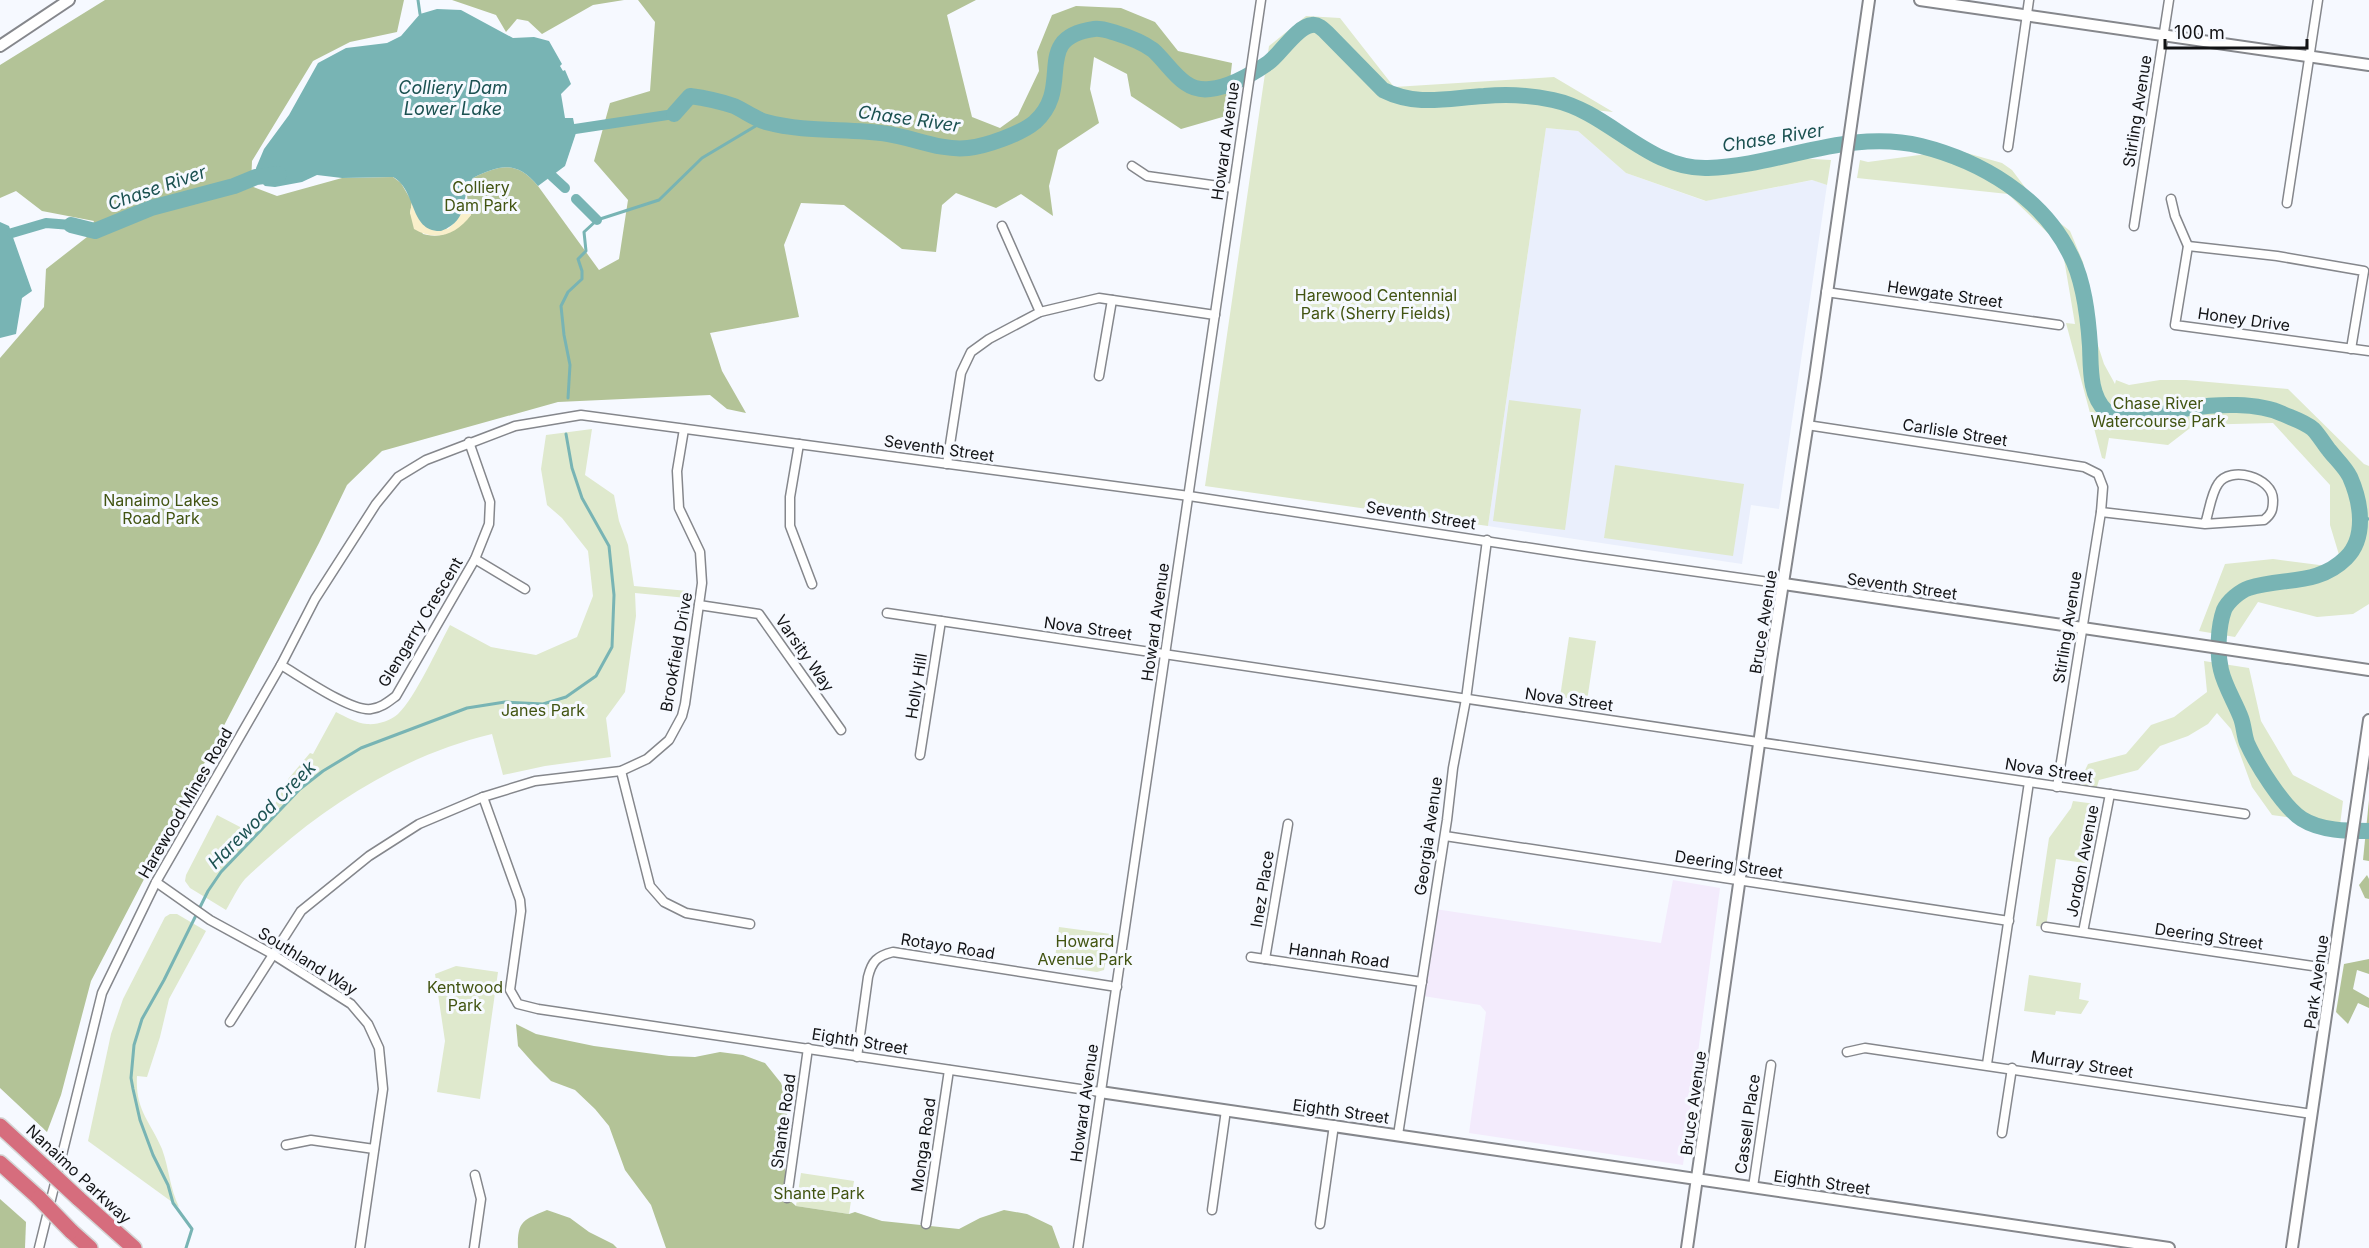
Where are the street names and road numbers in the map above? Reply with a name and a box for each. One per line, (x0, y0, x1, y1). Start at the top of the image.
street label: Stirling Avenue (2118, 53, 2156, 169)
street label: Howard Avenue (1207, 80, 1243, 202)
street label: Hewgate Street (1886, 276, 2004, 312)
street label: Honey Drive (2196, 303, 2292, 335)
street label: Carlisle Street (1901, 414, 2009, 450)
street label: Seventh Street (883, 430, 995, 466)
street label: Seventh Street (1365, 496, 1477, 534)
street label: Glengarry Crescent (373, 553, 467, 691)
street label: Howard Avenue (1137, 561, 1173, 683)
street label: Seventh Street (1846, 568, 1958, 604)
street label: Bruce Avenue (1745, 569, 1781, 675)
street label: Stirling Avenue (2048, 569, 2086, 685)
street label: Brookfield Drive (656, 591, 696, 713)
street label: Varsity Way (771, 611, 839, 695)
street label: Nova Street (1043, 612, 1133, 644)
street label: Holly Hill (901, 652, 931, 720)
street label: Nova Street (1524, 683, 1614, 715)
street label: Harewood Mines Road (134, 724, 236, 882)
street label: Nova Street (2004, 753, 2094, 787)
street label: Georgia Avenue (1410, 775, 1446, 897)
street label: Jordon Avenue (2061, 803, 2103, 919)
street label: Deering Street (1673, 846, 1785, 882)
street label: Inez Place (1246, 849, 1278, 929)
street label: Deering Street (2154, 918, 2264, 954)
street label: Southland Way (255, 922, 361, 1000)
street label: Rotayo Road (899, 929, 997, 963)
street label: Park Avenue (2299, 934, 2333, 1030)
street label: Hannah Road (1287, 938, 1391, 972)
street label: Eighth Street (810, 1024, 910, 1058)
street label: Howard Avenue (1066, 1042, 1102, 1164)
street label: Murray Street (2029, 1046, 2135, 1082)
street label: Bruce Avenue (1676, 1050, 1710, 1156)
street label: Shante Road (766, 1072, 800, 1170)
street label: Cassell Place (1730, 1073, 1764, 1175)
street label: Eighth Street (1292, 1094, 1390, 1128)
street label: Monga Road (906, 1096, 940, 1194)
street label: Nanaimo Parkway (22, 1120, 136, 1228)
street label: Eighth Street (1773, 1165, 1871, 1199)

